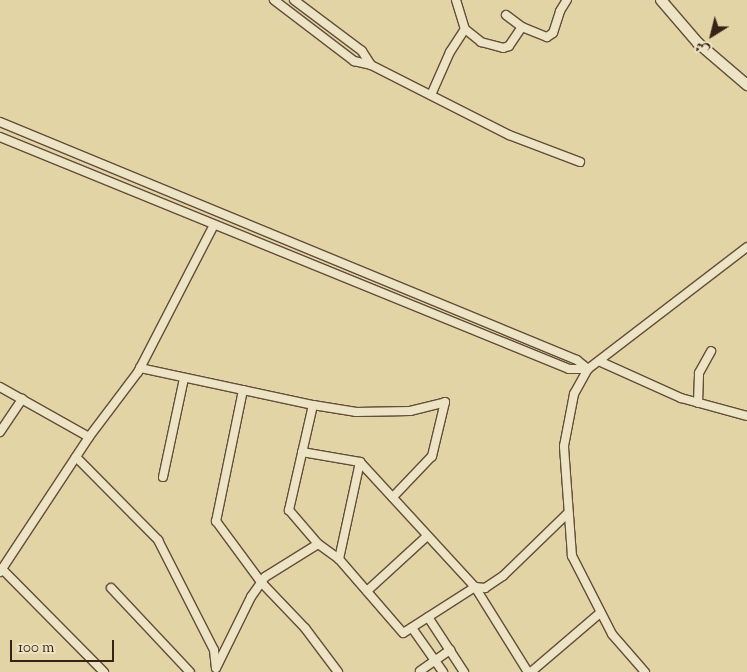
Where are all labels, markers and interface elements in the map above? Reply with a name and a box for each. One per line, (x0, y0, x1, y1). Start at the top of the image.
north arrow (687, 10, 737, 60)
text: ش (692, 35, 715, 59)
scale bar (12, 630, 116, 662)
text: 100 m (18, 638, 54, 659)

